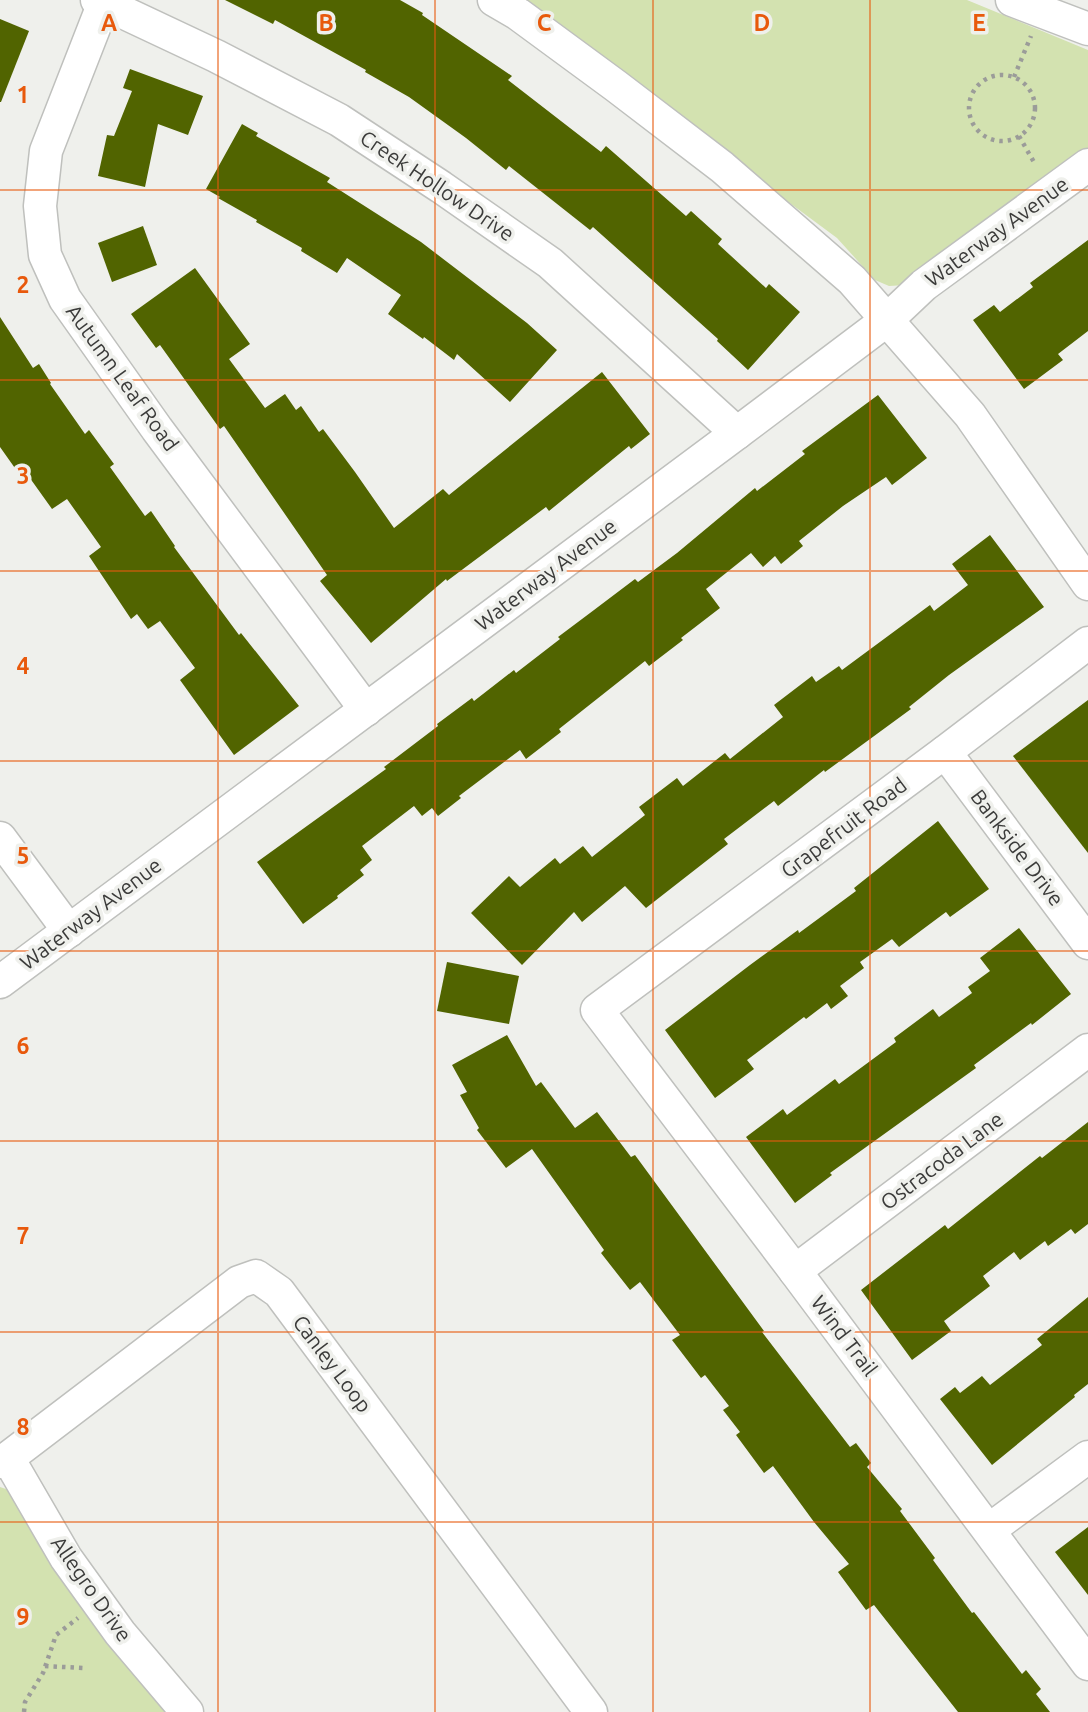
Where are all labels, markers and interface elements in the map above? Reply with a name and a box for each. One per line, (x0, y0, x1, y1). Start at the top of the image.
text: A (101, 10, 117, 35)
text: B (318, 10, 334, 35)
text: C (537, 10, 552, 35)
text: D (754, 10, 770, 35)
text: E (972, 10, 986, 35)
text: 1 (17, 82, 29, 107)
street label: Creek Hollow Drive (356, 125, 519, 246)
street label: Waterway Avenue (920, 171, 1073, 291)
text: 2 (17, 272, 29, 297)
street label: Autumn Leaf Road (62, 300, 184, 455)
text: 3 (17, 463, 29, 488)
street label: Waterway Avenue (470, 513, 621, 635)
text: 4 (17, 653, 30, 678)
street label: Grapefruit Road (776, 772, 911, 882)
street label: Bankside Drive (966, 785, 1069, 910)
text: 5 (17, 843, 29, 868)
street label: Waterway Avenue (15, 852, 166, 974)
text: 6 (17, 1033, 30, 1058)
street label: Ostracoda Lane (875, 1106, 1007, 1214)
text: 7 (17, 1223, 29, 1248)
street label: Wind Trail (807, 1291, 883, 1380)
street label: Canley Loop (289, 1310, 377, 1417)
text: 8 (17, 1414, 29, 1439)
street label: Allegro Drive (47, 1531, 137, 1646)
text: 9 (17, 1604, 29, 1629)

